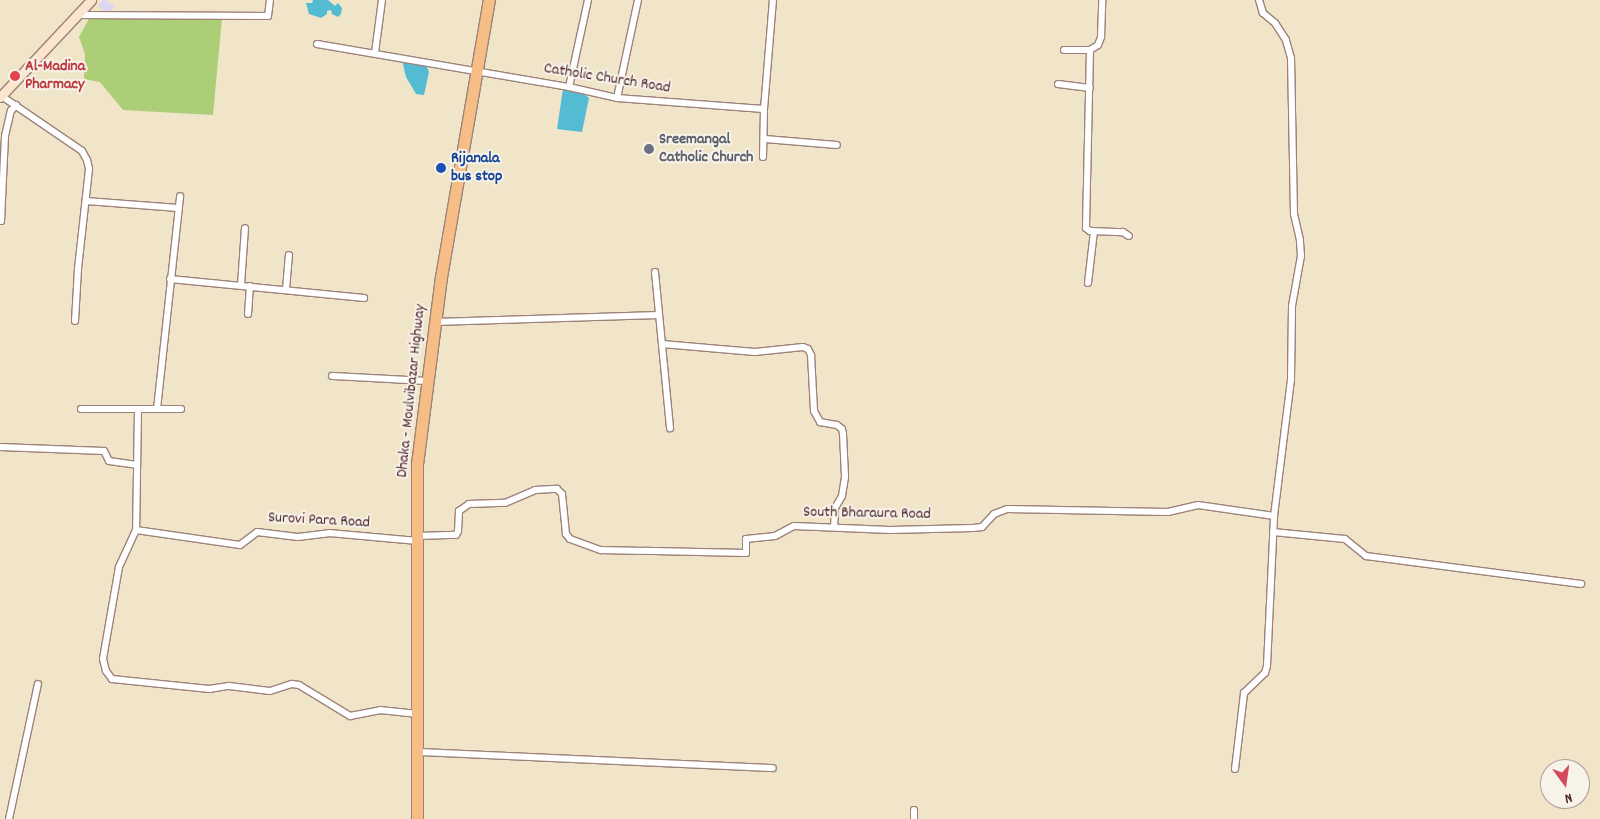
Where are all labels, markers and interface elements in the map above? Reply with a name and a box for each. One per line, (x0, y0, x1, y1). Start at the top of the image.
place label: Al-Madina Pharmacy (25, 57, 85, 95)
street label: Catholic Church Road (542, 60, 672, 98)
marker: Al-Madina Pharmacy (9, 70, 21, 82)
place label: Sreemangal Catholic Church (659, 130, 753, 168)
marker: Sreemangal Catholic Church (643, 143, 655, 155)
place label: Rijanala bus stop (451, 149, 502, 187)
marker: Rijanala bus stop (435, 162, 447, 174)
street label: Dhaka - Moulvibazar Highway (393, 303, 431, 479)
street label: South Bharaura Road (803, 503, 931, 525)
street label: Surovi Para Road (268, 509, 370, 533)
north arrow (1540, 759, 1590, 809)
text: N (1563, 787, 1574, 808)

